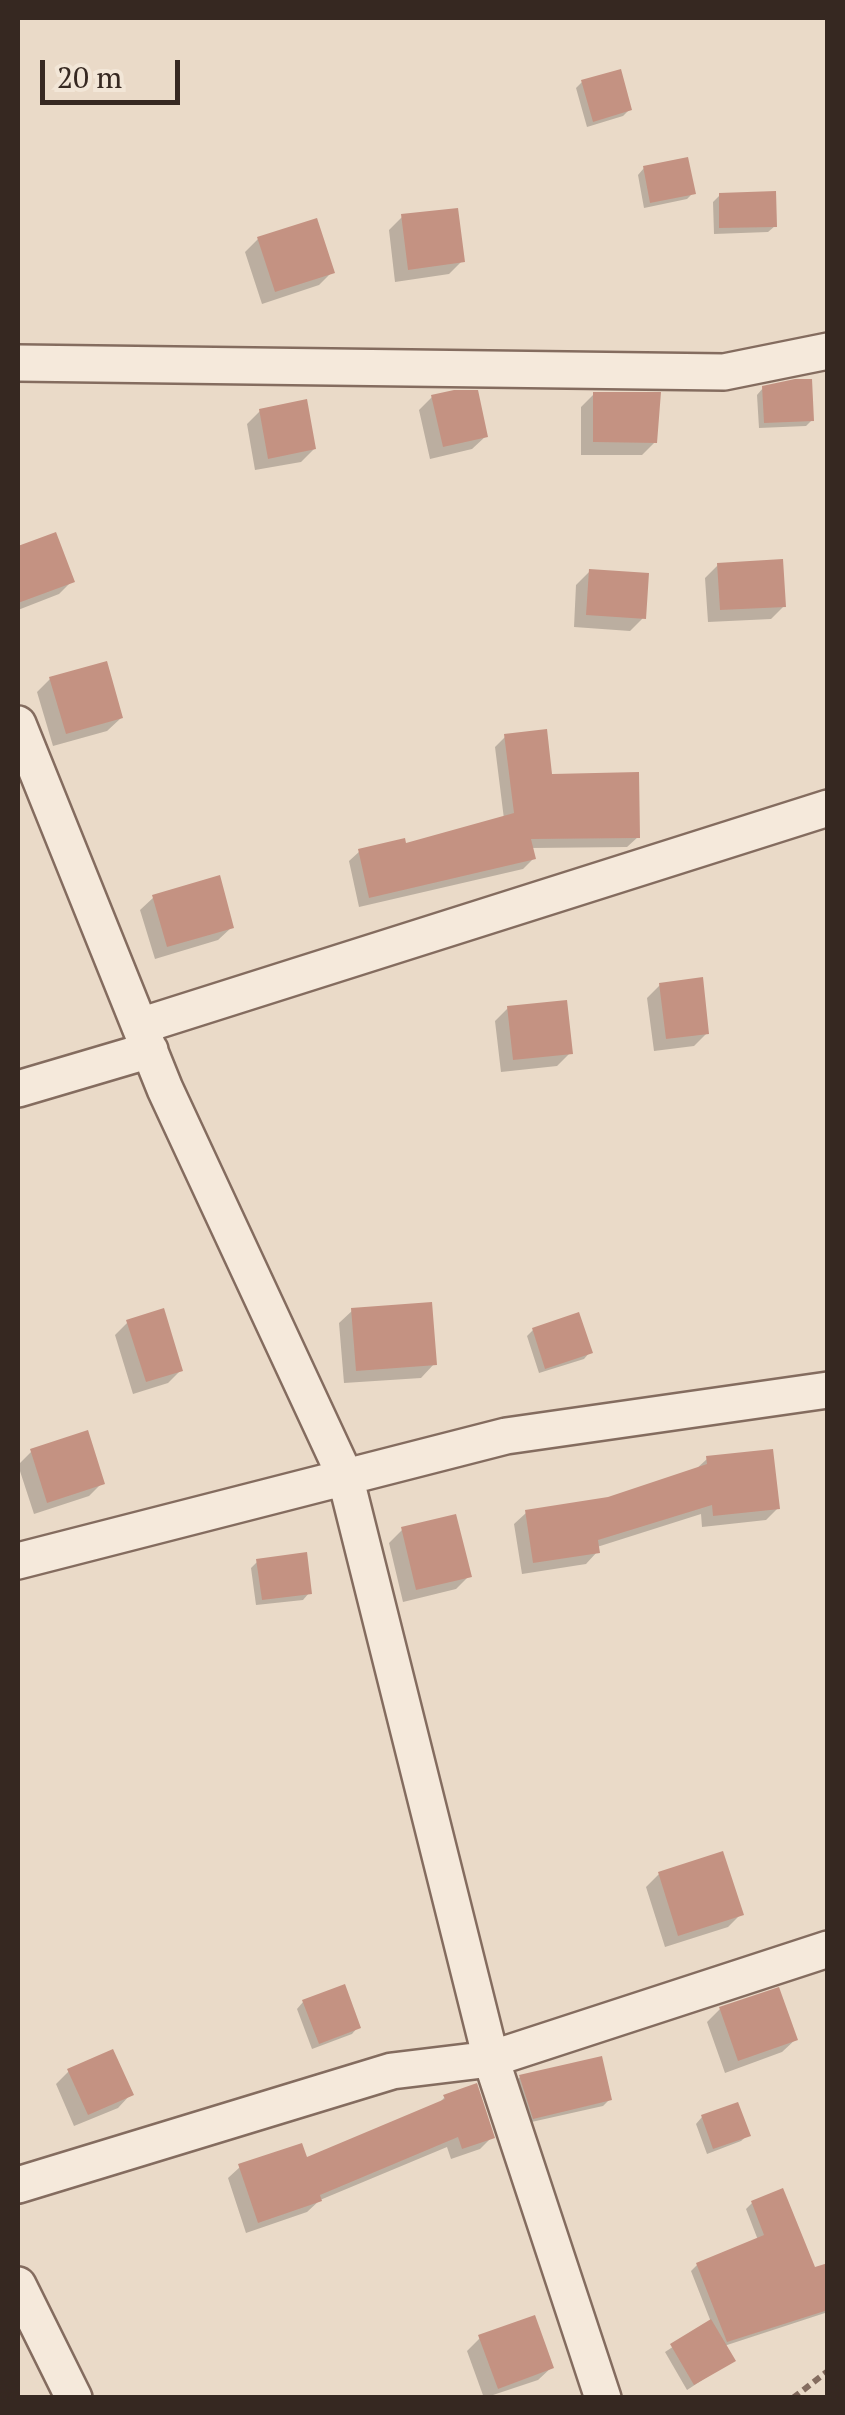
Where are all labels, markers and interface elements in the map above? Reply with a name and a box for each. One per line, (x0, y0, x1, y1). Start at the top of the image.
scale bar (45, 40, 185, 102)
text: 20 m (57, 57, 122, 97)

